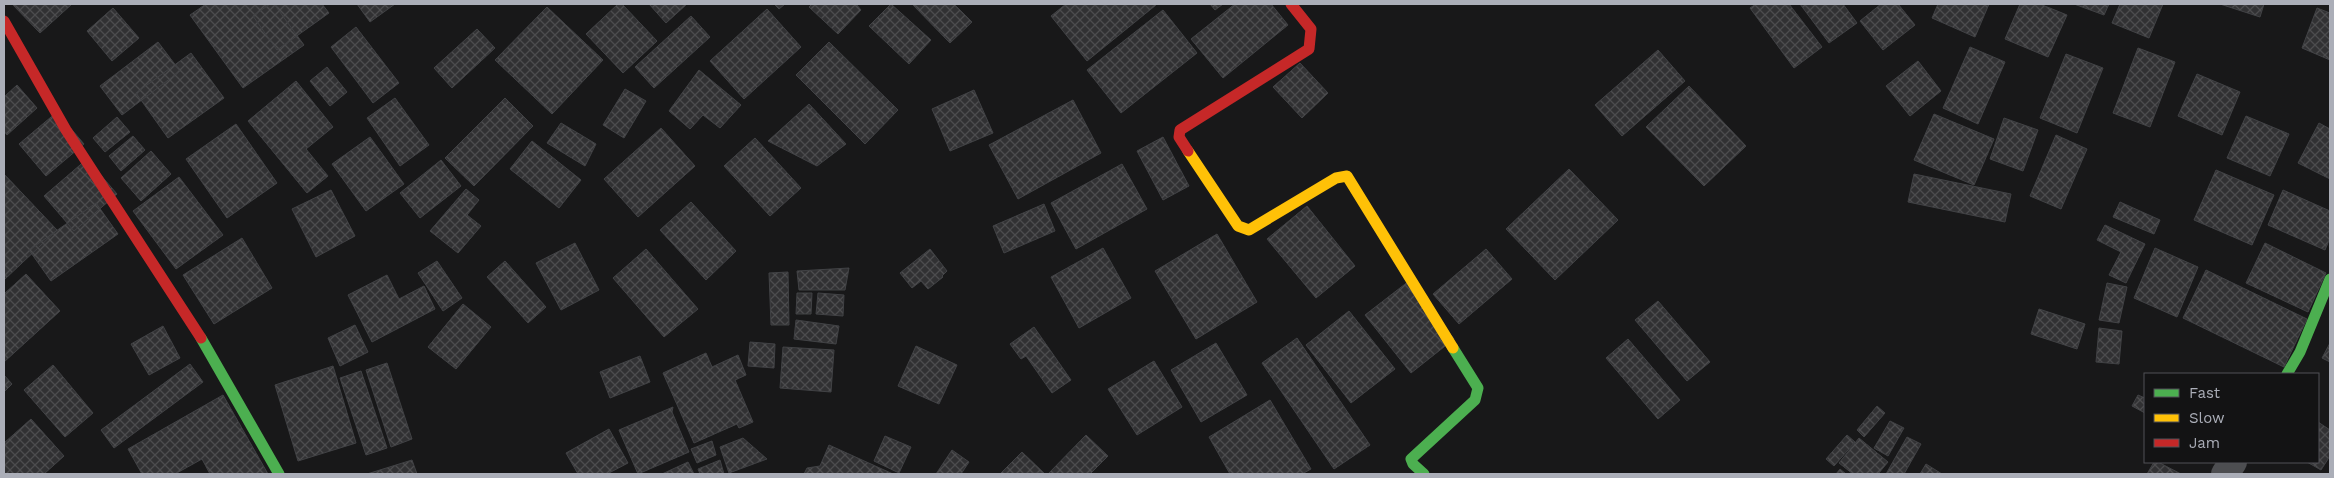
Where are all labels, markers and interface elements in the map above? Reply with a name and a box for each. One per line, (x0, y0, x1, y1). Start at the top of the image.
legend (2144, 373, 2319, 463)
text: Fast (2189, 384, 2221, 402)
text: Slow (2189, 409, 2225, 427)
text: Jam (2189, 434, 2220, 452)

